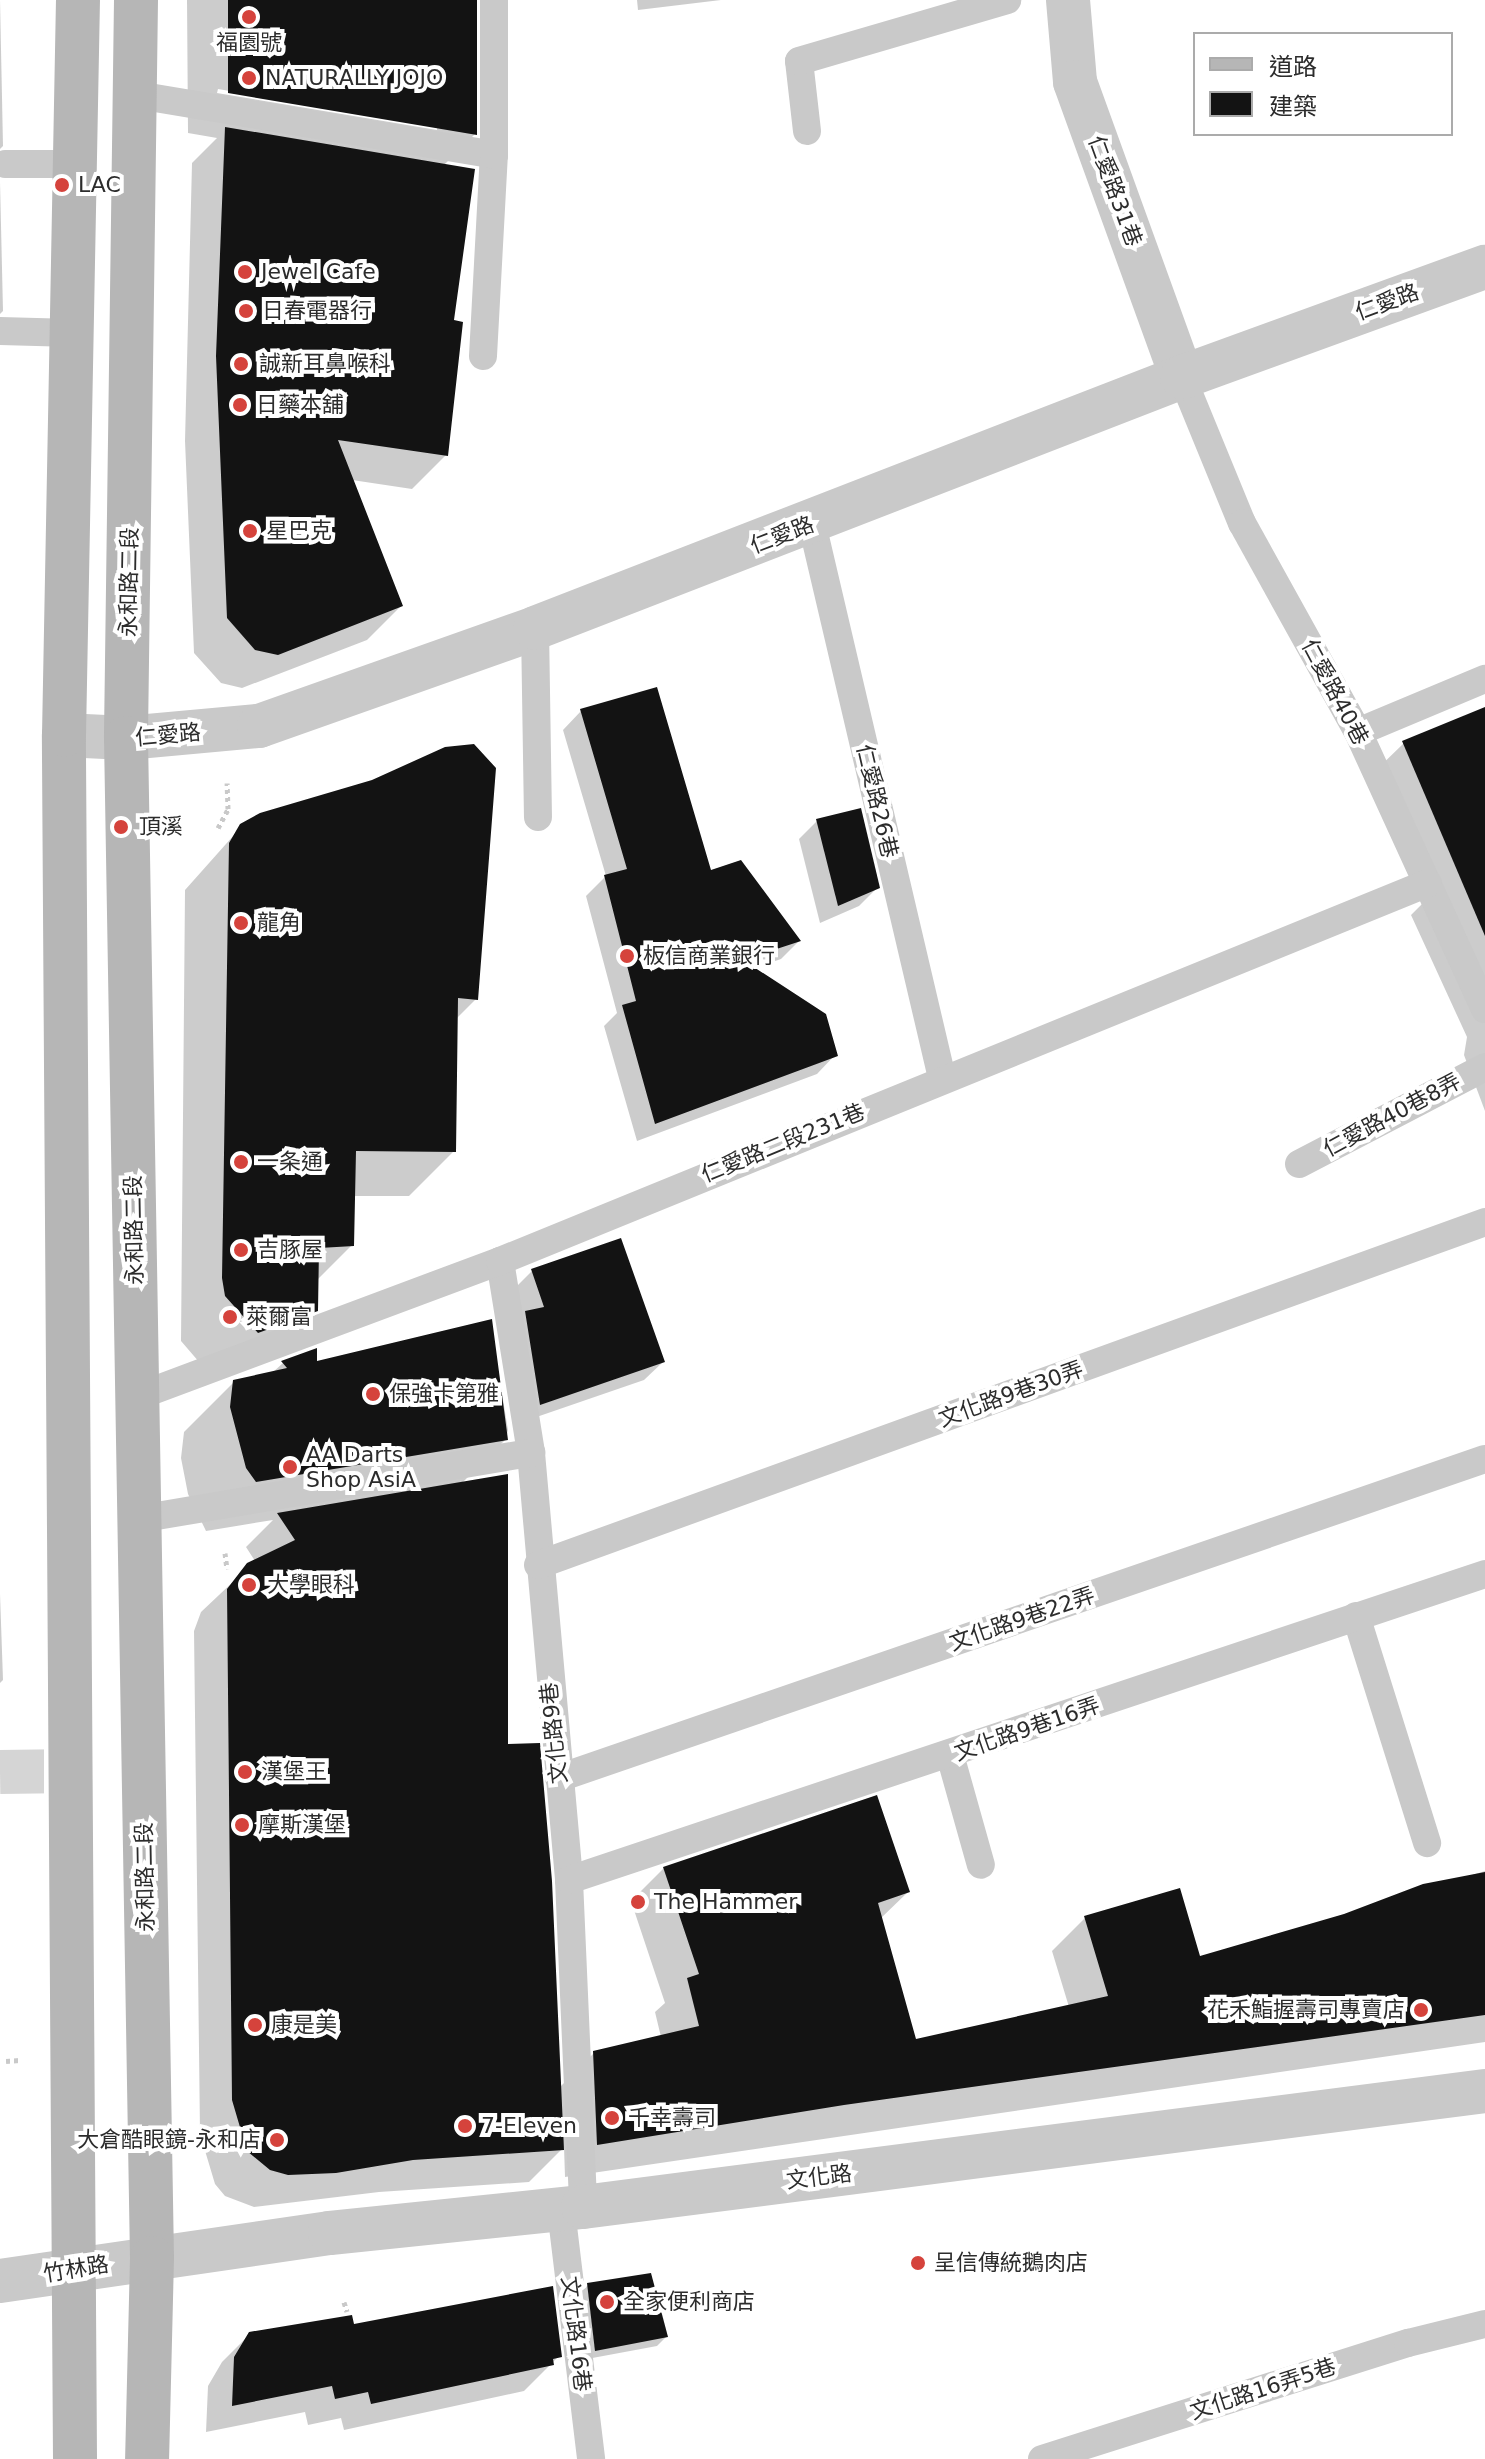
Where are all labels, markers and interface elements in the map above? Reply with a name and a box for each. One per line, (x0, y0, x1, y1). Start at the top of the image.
marker: 福園號 (240, 8, 258, 26)
place label: 福園號 (216, 30, 282, 56)
legend (1193, 32, 1453, 136)
text: 道路 (1269, 53, 1317, 81)
place label: NATURALLY JOJO (265, 65, 443, 91)
marker: NATURALLY JOJO (240, 69, 258, 87)
text: 建築 (1269, 93, 1317, 121)
street label: 仁愛路31巷 (1083, 132, 1147, 250)
place label: LAC (78, 172, 121, 198)
marker: LAC (53, 176, 71, 194)
place label: Jewel Cafe (261, 259, 376, 285)
marker: Jewel Cafe (236, 263, 254, 281)
street label: 仁愛路 (1351, 278, 1423, 326)
place label: 日春電器行 (262, 298, 372, 324)
marker: 日春電器行 (237, 302, 255, 320)
place label: 誠新耳鼻喉科 (259, 351, 391, 377)
marker: 誠新耳鼻喉科 (230, 353, 252, 375)
place label: 日藥本舖 (256, 392, 344, 418)
marker: 日藥本舖 (231, 396, 249, 414)
street label: 仁愛路 (746, 511, 818, 559)
place label: 星巴克 (266, 518, 332, 544)
marker: 星巴克 (241, 522, 259, 540)
street label: 永和路二段 (115, 527, 143, 637)
street label: 仁愛路40巷 (1296, 635, 1374, 749)
street label: 仁愛路 (134, 719, 202, 751)
street label: 仁愛路26巷 (851, 742, 903, 860)
place label: 頂溪 (139, 814, 183, 840)
marker: 頂溪 (110, 816, 132, 838)
place label: 龍角 (257, 910, 301, 936)
marker: 龍角 (232, 914, 250, 932)
place label: 板信商業銀行 (643, 943, 775, 969)
marker: 板信商業銀行 (618, 947, 636, 965)
street label: 仁愛路40巷8弄 (1319, 1068, 1465, 1162)
street label: 仁愛路二段231巷 (697, 1098, 869, 1188)
place label: 一条通 (257, 1149, 323, 1175)
marker: 一条通 (232, 1153, 250, 1171)
street label: 永和路二段 (120, 1175, 148, 1285)
place label: 吉豚屋 (257, 1237, 323, 1263)
marker: 吉豚屋 (232, 1241, 250, 1259)
place label: 萊爾富 (246, 1304, 312, 1330)
marker: 萊爾富 (221, 1308, 239, 1326)
street label: 文化路9巷30弄 (935, 1356, 1087, 1432)
place label: 保強卡第雅 (389, 1381, 499, 1407)
marker: 保強卡第雅 (364, 1385, 382, 1403)
place label: AA Darts Shop AsiA (306, 1441, 416, 1492)
marker: AA Darts Shop AsiA (281, 1458, 299, 1476)
place label: 大學眼科 (267, 1572, 355, 1598)
marker: 大學眼科 (238, 1574, 260, 1596)
street label: 文化路9巷22弄 (946, 1582, 1098, 1656)
street label: 文化路9巷 (536, 1681, 572, 1785)
street label: 文化路9巷16弄 (951, 1692, 1103, 1766)
place label: 漢堡王 (261, 1759, 327, 1785)
marker: 漢堡王 (236, 1763, 254, 1781)
place label: 摩斯漢堡 (258, 1812, 346, 1838)
marker: 摩斯漢堡 (233, 1816, 251, 1834)
street label: 永和路二段 (131, 1822, 159, 1932)
place label: The Hammer (654, 1889, 797, 1915)
marker: The Hammer (629, 1893, 647, 1911)
place label: 花禾鮨握壽司專賣店 (1207, 1997, 1405, 2023)
marker: 花禾鮨握壽司專賣店 (1412, 2001, 1430, 2019)
place label: 康是美 (271, 2012, 337, 2038)
marker: 康是美 (246, 2016, 264, 2034)
place label: 千幸壽司 (628, 2105, 716, 2131)
marker: 千幸壽司 (603, 2109, 621, 2127)
place label: 7-Eleven (481, 2113, 577, 2139)
marker: 7-Eleven (456, 2117, 474, 2135)
place label: 大倉酷眼鏡-永和店 (77, 2127, 261, 2153)
marker: 大倉酷眼鏡-永和店 (268, 2131, 286, 2149)
street label: 文化路 (785, 2160, 853, 2194)
place label: 呈信傳統鵝肉店 (934, 2250, 1088, 2276)
street label: 竹林路 (41, 2251, 111, 2287)
marker: 呈信傳統鵝肉店 (909, 2254, 927, 2272)
street label: 文化路16巷 (556, 2275, 596, 2393)
place label: 全家便利商店 (623, 2289, 755, 2315)
marker: 全家便利商店 (598, 2293, 616, 2311)
street label: 文化路16弄5巷 (1187, 2353, 1339, 2425)

